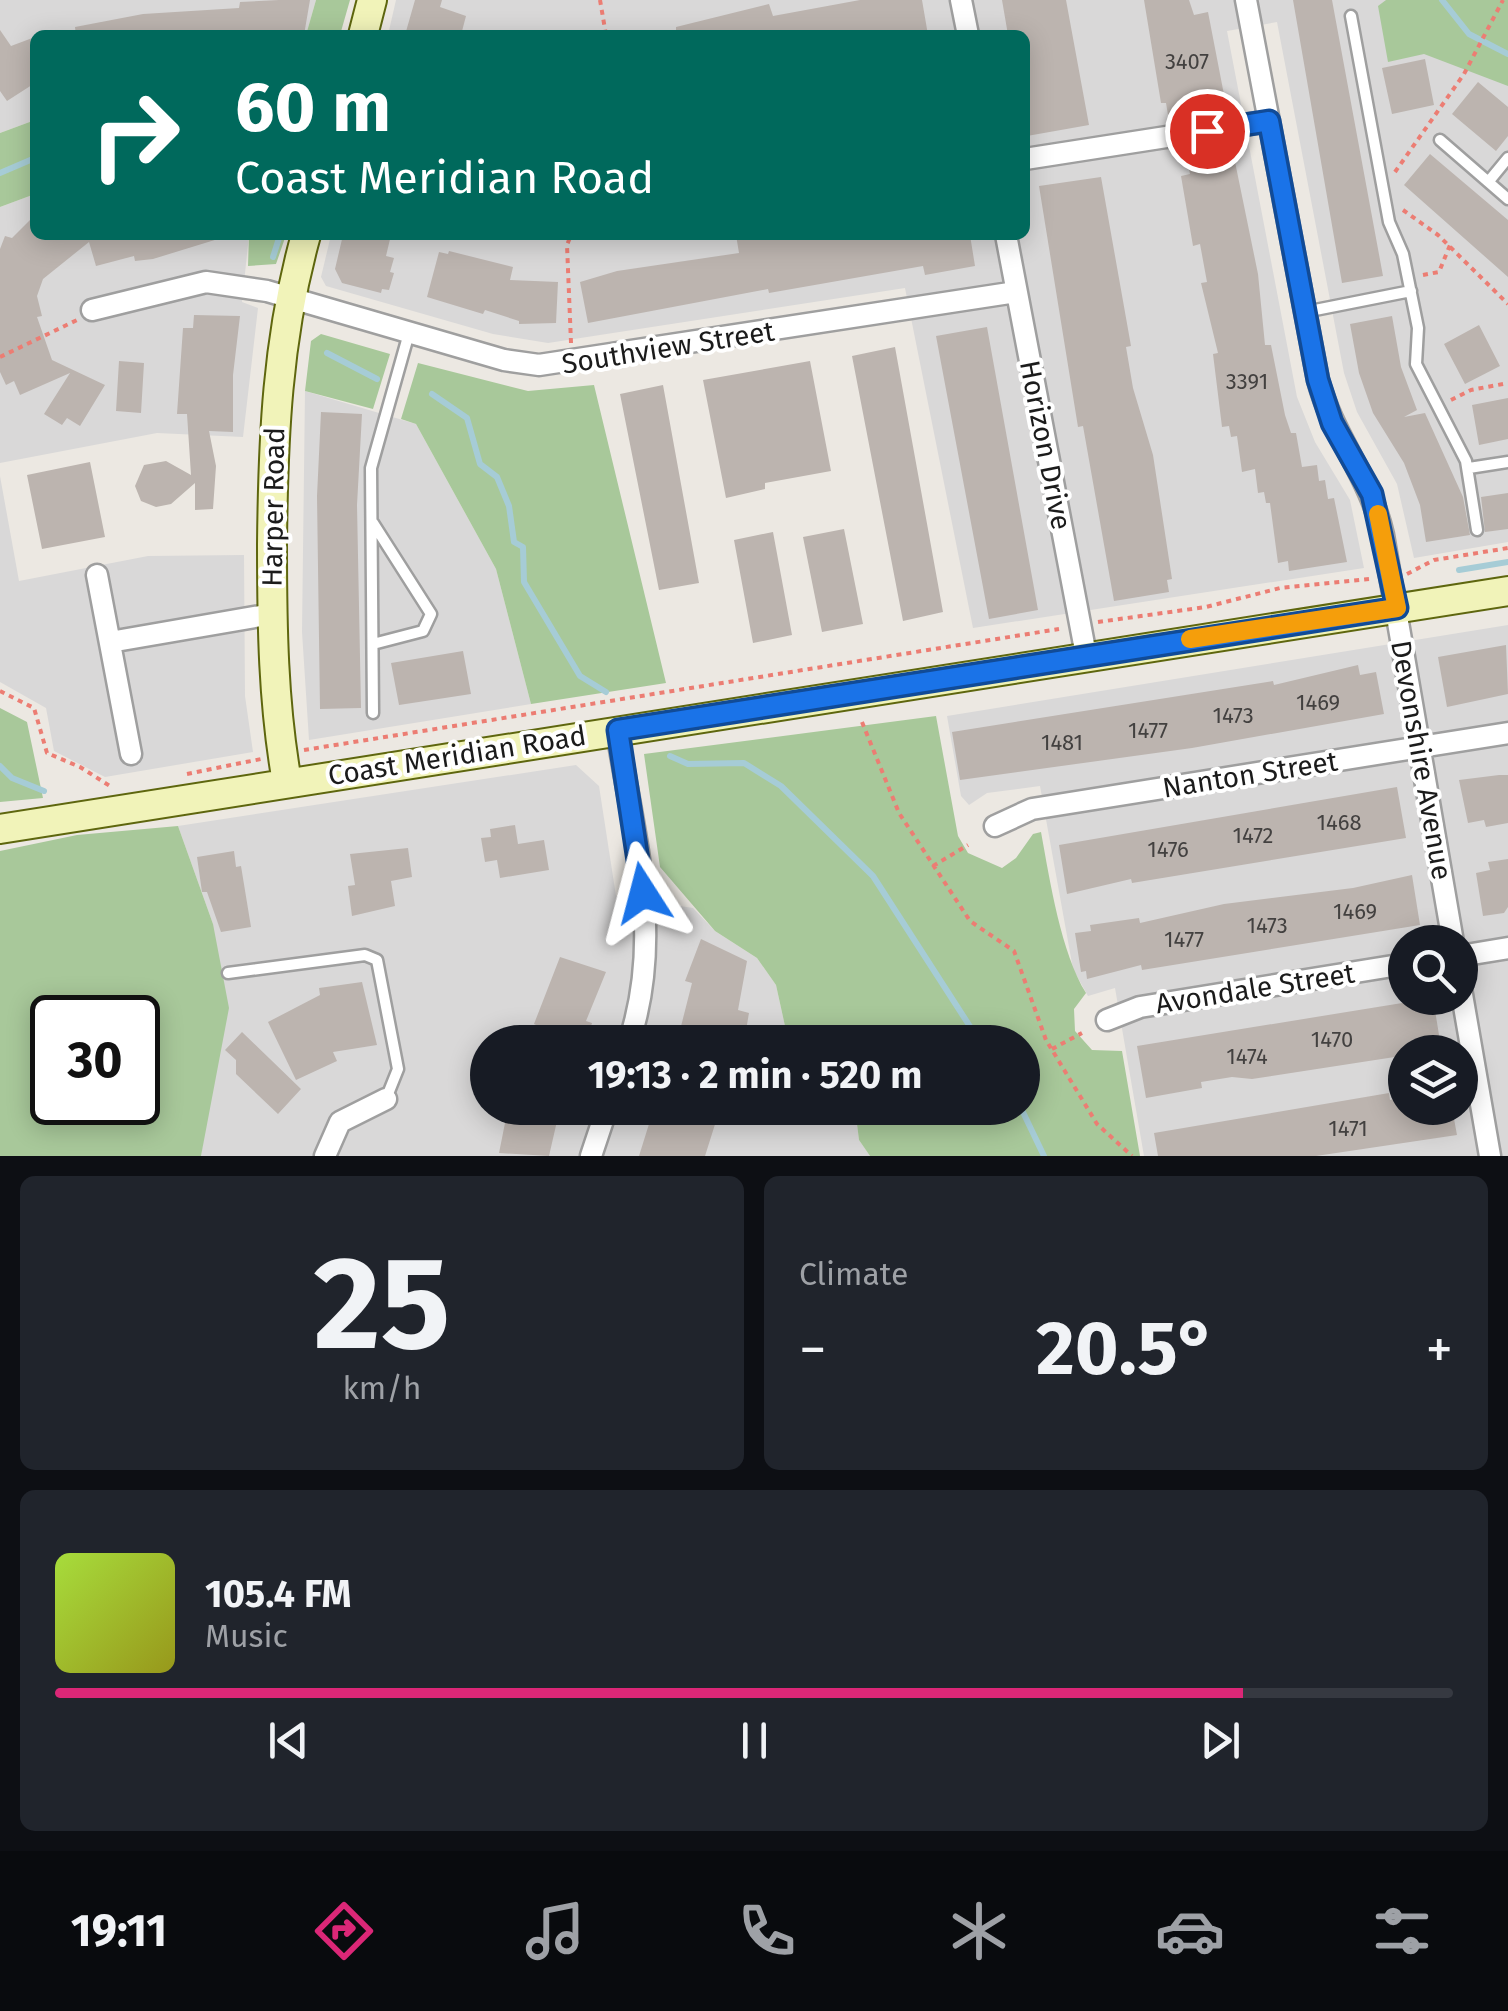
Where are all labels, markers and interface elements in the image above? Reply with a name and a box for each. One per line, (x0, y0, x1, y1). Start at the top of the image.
house number: 3407 (1165, 48, 1209, 75)
text: 60 m (235, 66, 391, 150)
icon: right (70, 70, 200, 200)
pin (1165, 89, 1250, 174)
icon: arrive (1180, 104, 1235, 159)
text: Coast Meridian Road (235, 151, 654, 205)
street label: Southview Street (560, 314, 778, 381)
street label: Horizon Drive (1013, 358, 1078, 533)
house number: 3391 (1226, 368, 1268, 395)
street label: Harper Road (256, 427, 291, 587)
street label: Devonshire Avenue (1384, 638, 1459, 882)
house number: 1469 (1296, 689, 1340, 716)
house number: 1473 (1212, 702, 1254, 729)
house number: 1477 (1128, 717, 1168, 744)
street label: Coast Meridian Road (326, 719, 588, 792)
house number: 1481 (1041, 729, 1083, 756)
street label: Nanton Street (1160, 744, 1341, 805)
house number: 1468 (1316, 809, 1362, 836)
house number: 1472 (1232, 822, 1274, 849)
house number: 1476 (1147, 836, 1189, 863)
position arrow (591, 841, 695, 945)
house number: 1469 (1333, 898, 1377, 925)
house number: 1473 (1246, 912, 1288, 939)
map controls (1388, 925, 1478, 1125)
button: search (1388, 925, 1478, 1015)
house number: 1477 (1164, 926, 1204, 953)
street label: Avondale Street (1153, 956, 1358, 1021)
speed limit sign: 30 (30, 995, 160, 1125)
house number: 1470 (1311, 1026, 1353, 1053)
button: layers (1388, 1035, 1478, 1125)
house number: 1474 (1226, 1043, 1268, 1070)
text: 19:13 · 2 min · 520 m (588, 1052, 922, 1098)
house number: 1471 (1328, 1115, 1368, 1142)
text: 25 (314, 1226, 450, 1382)
text: Climate (799, 1255, 908, 1293)
text: 20.5° (1036, 1304, 1216, 1394)
text: − (799, 1317, 827, 1383)
text: + (1426, 1317, 1453, 1383)
text: km/h (342, 1369, 422, 1407)
text: 105.4 FM (205, 1571, 351, 1617)
text: Music (205, 1617, 288, 1655)
icon: previous (261, 1713, 316, 1768)
icon: pause (727, 1713, 782, 1768)
icon: next (1193, 1713, 1248, 1768)
icon: directions (309, 1896, 379, 1966)
icon: music (520, 1896, 590, 1966)
icon: phone (732, 1896, 802, 1966)
icon: climate (944, 1896, 1014, 1966)
icon: car (1155, 1896, 1225, 1966)
icon: filters (1367, 1896, 1437, 1966)
text: 19:11 (71, 1904, 167, 1958)

